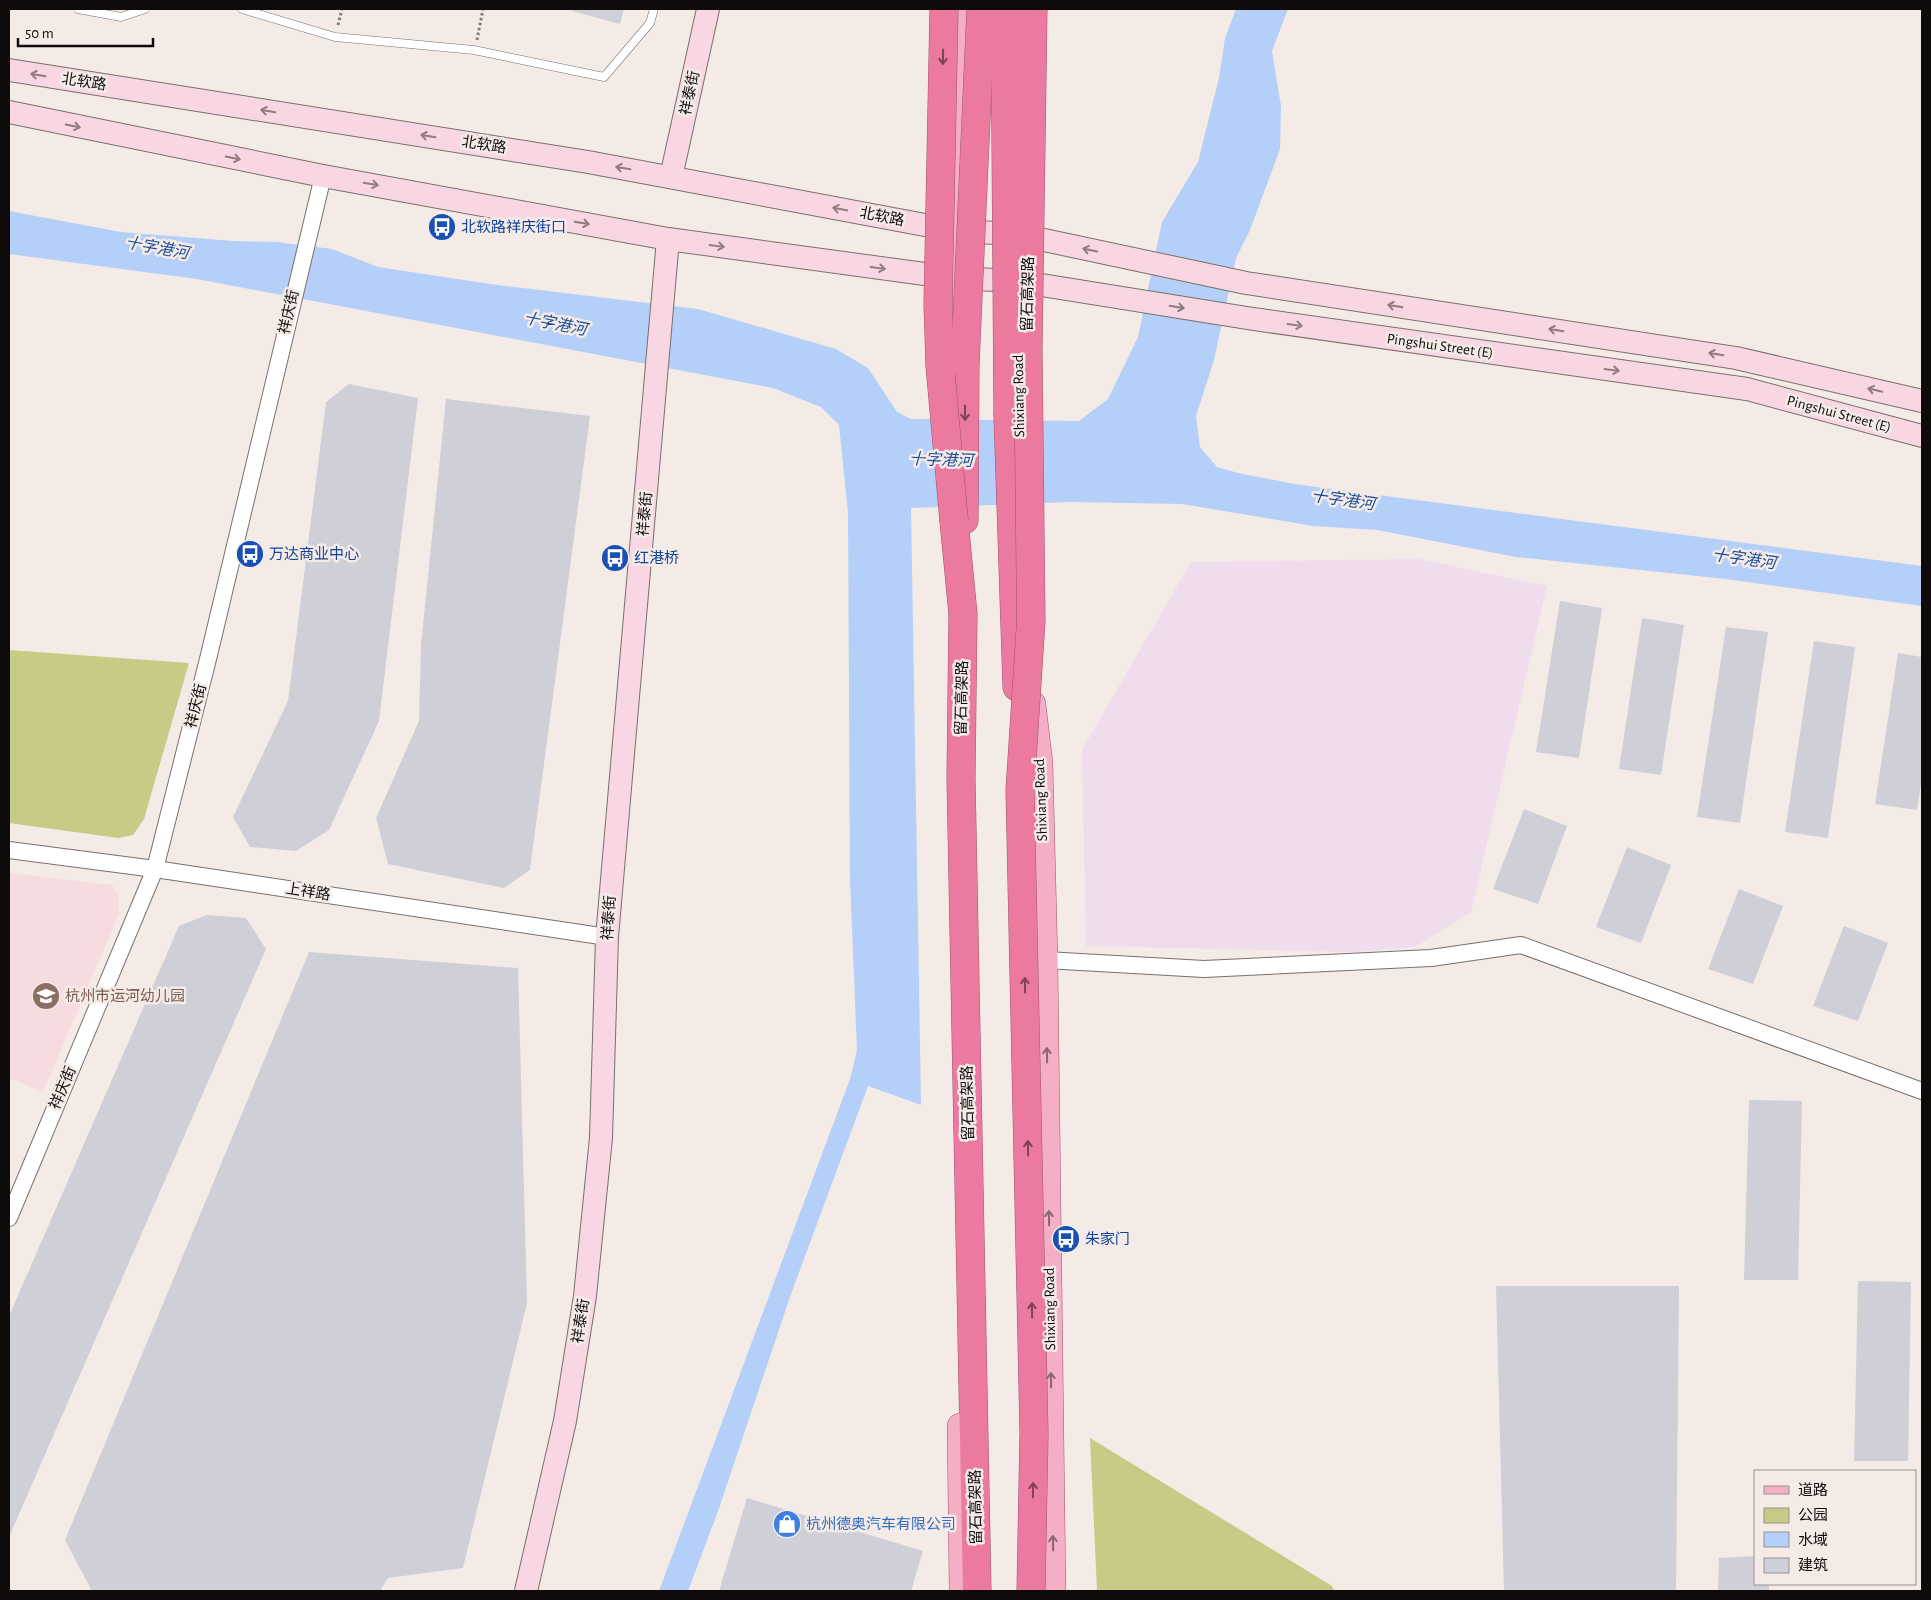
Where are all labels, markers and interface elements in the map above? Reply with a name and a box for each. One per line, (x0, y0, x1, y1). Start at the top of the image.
scale bar (18, 15, 152, 47)
text: 50 m (25, 26, 54, 41)
one-way arrow (938, 49, 948, 65)
street label: 北软路 (61, 69, 108, 93)
street label: 祥泰街 (677, 69, 702, 117)
one-way arrow (30, 70, 46, 80)
one-way arrow (260, 106, 276, 116)
one-way arrow (65, 122, 81, 131)
one-way arrow (421, 131, 437, 141)
street label: 北软路 (461, 132, 508, 156)
one-way arrow (224, 153, 240, 163)
one-way arrow (616, 163, 632, 173)
one-way arrow (362, 180, 378, 190)
one-way arrow (832, 203, 848, 213)
street label: 北软路 (858, 203, 906, 229)
bus stop icon: 北软路祥庆街口 (427, 212, 457, 242)
place label: 北软路祥庆街口 (461, 218, 566, 235)
one-way arrow (574, 219, 590, 229)
water label: 十字港河 (124, 234, 193, 262)
one-way arrow (708, 241, 724, 251)
one-way arrow (1082, 245, 1098, 255)
street label: 留石高架路 (1019, 256, 1036, 332)
one-way arrow (869, 263, 885, 273)
street label: 祥庆街 (276, 288, 301, 336)
one-way arrow (1387, 300, 1403, 310)
one-way arrow (1169, 302, 1185, 312)
water label: 十字港河 (522, 309, 591, 339)
one-way arrow (1287, 320, 1303, 330)
one-way arrow (1548, 325, 1564, 335)
street label: Pingshui Street (E) (1386, 331, 1494, 361)
one-way arrow (1709, 349, 1725, 359)
street label: Shixiang Road (1011, 354, 1027, 437)
one-way arrow (1603, 365, 1619, 375)
one-way arrow (1867, 385, 1883, 394)
street label: Pingshui Street (E) (1785, 393, 1893, 435)
one-way arrow (960, 404, 970, 420)
water label: 十字港河 (909, 450, 976, 469)
water label: 十字港河 (1310, 487, 1379, 513)
street label: 祥泰街 (635, 491, 654, 537)
bus stop icon: 万达商业中心 (235, 539, 265, 569)
bus stop icon: 红港桥 (600, 543, 630, 573)
place label: 万达商业中心 (269, 546, 359, 562)
water label: 十字港河 (1711, 546, 1780, 572)
place label: 红港桥 (634, 550, 679, 566)
street label: 留石高架路 (953, 660, 970, 736)
street label: 祥庆街 (182, 682, 209, 730)
street label: Shixiang Road (1032, 758, 1050, 842)
street label: 上祥路 (285, 880, 332, 903)
street label: 祥泰街 (599, 895, 618, 941)
one-way arrow (1020, 977, 1029, 993)
school or university icon: 杭州市运河幼儿园 (31, 981, 61, 1011)
place label: 杭州市运河幼儿园 (65, 987, 185, 1004)
one-way arrow (1042, 1047, 1052, 1064)
street label: 祥庆街 (46, 1064, 79, 1112)
street label: 留石高架路 (959, 1065, 976, 1141)
one-way arrow (1023, 1140, 1033, 1156)
one-way arrow (1044, 1210, 1054, 1226)
bus stop icon: 朱家门 (1051, 1224, 1081, 1254)
place label: 朱家门 (1085, 1231, 1130, 1247)
street label: Shixiang Road (1042, 1267, 1058, 1350)
street label: 祥泰街 (569, 1297, 592, 1344)
one-way arrow (1027, 1302, 1036, 1318)
one-way arrow (1046, 1372, 1056, 1388)
street label: 留石高架路 (967, 1469, 984, 1545)
legend (1754, 1470, 1916, 1585)
one-way arrow (1028, 1482, 1038, 1498)
text: 道路 (1798, 1482, 1828, 1498)
text: 公园 (1798, 1507, 1828, 1523)
shop icon: 杭州德奥汽车有限公司 (772, 1509, 802, 1539)
place label: 杭州德奥汽车有限公司 (806, 1515, 956, 1532)
text: 水域 (1798, 1532, 1828, 1548)
one-way arrow (1048, 1535, 1058, 1551)
text: 建筑 (1798, 1557, 1828, 1573)

